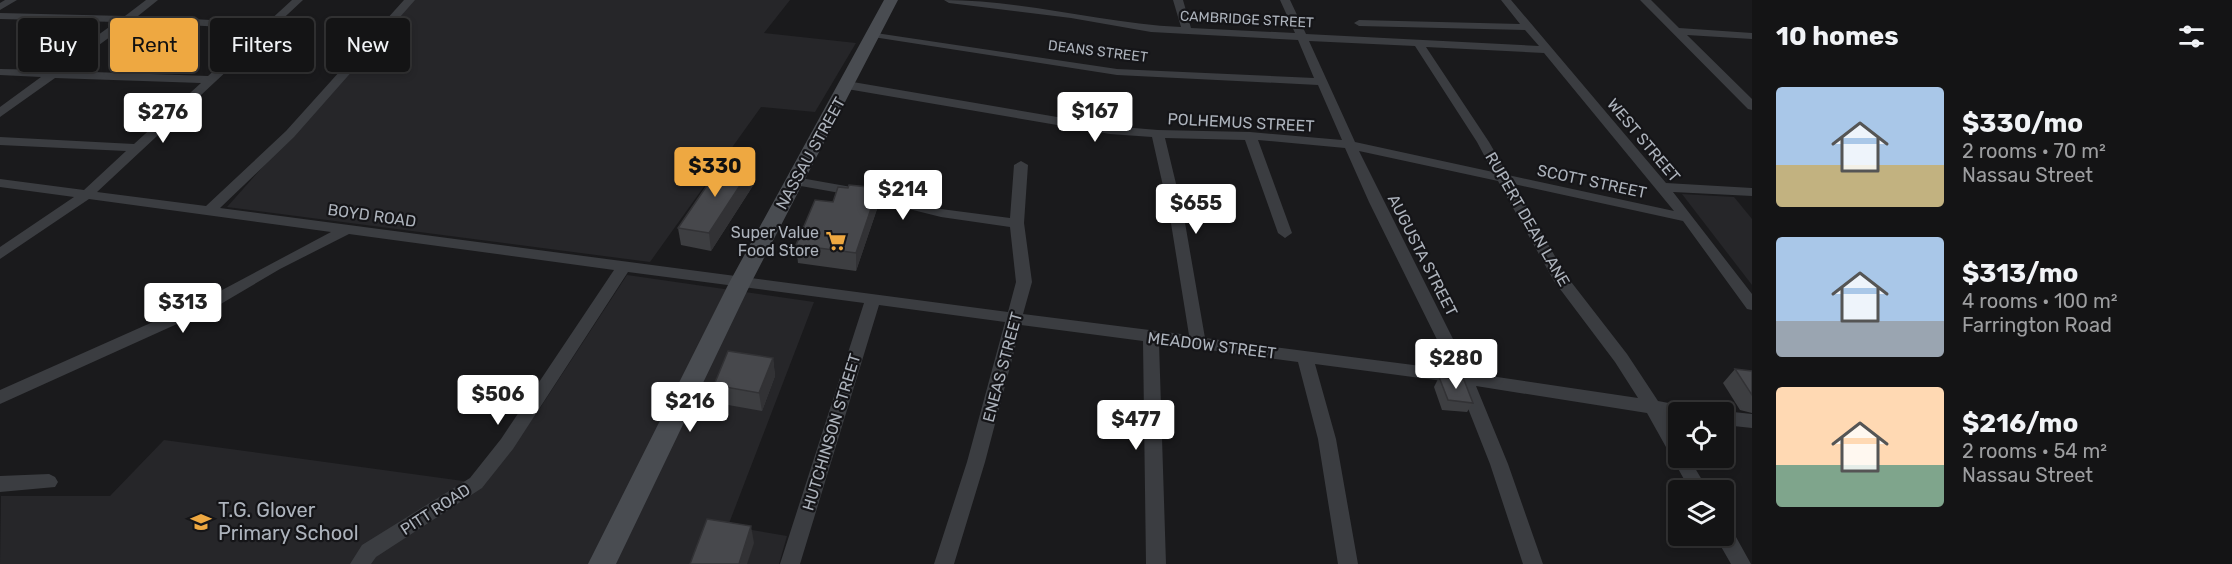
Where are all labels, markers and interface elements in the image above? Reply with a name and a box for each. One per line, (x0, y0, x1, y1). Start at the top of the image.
street label: CAMBRIDGE STREET (1180, 8, 1314, 31)
chip: Buy (18, 18, 98, 72)
chip: Rent (110, 18, 198, 72)
chip: Filters (210, 18, 314, 72)
chip: New (326, 18, 410, 72)
icon: filters (2175, 20, 2208, 53)
text: 10 homes (1776, 21, 1899, 52)
street label: DEANS STREET (1047, 37, 1149, 66)
pin: $167 (1059, 92, 1131, 143)
pin: $276 (127, 93, 199, 144)
street label: NASSAU STREET (772, 94, 849, 213)
street label: WEST STREET (1603, 95, 1684, 186)
text: $167 (1071, 99, 1119, 123)
text: $276 (138, 100, 188, 124)
text: $330/mo (1962, 108, 2083, 139)
street label: POLHEMUS STREET (1167, 109, 1315, 136)
icon: home (1824, 111, 1896, 183)
text: 2 rooms · 70 m² (1962, 139, 2106, 163)
pin: $330 (679, 147, 751, 198)
street label: RUPERT DEAN LANE (1481, 149, 1574, 290)
text: $330 (688, 154, 742, 178)
street label: SCOTT STREET (1535, 161, 1648, 202)
text: Nassau Street (1962, 163, 2093, 187)
pin: $214 (867, 170, 939, 221)
text: $214 (878, 177, 928, 201)
pin: $655 (1160, 184, 1232, 235)
text: $655 (1170, 191, 1222, 215)
street label: AUGUSTA STREET (1384, 191, 1461, 319)
street label: BOYD ROAD (326, 200, 417, 231)
place label: Super Value Food Store (731, 223, 819, 260)
supermarket icon: Super Value Food Store (824, 229, 848, 253)
text: $313/mo (1962, 258, 2078, 289)
icon: home (1824, 261, 1896, 333)
pin: $313 (147, 283, 219, 334)
text: 4 rooms · 100 m² (1962, 289, 2118, 313)
text: $313 (158, 290, 208, 314)
street label: ENEAS STREET (979, 310, 1026, 424)
text: Farrington Road (1962, 313, 2112, 337)
street label: MEADOW STREET (1146, 328, 1277, 363)
pin: $280 (1420, 339, 1492, 390)
text: $280 (1429, 346, 1483, 370)
street label: HUTCHINSON STREET (799, 351, 864, 513)
pin: $506 (462, 375, 534, 426)
text: $506 (472, 382, 524, 406)
pin: $216 (654, 382, 726, 433)
text: $216 (665, 389, 715, 413)
pin: $477 (1100, 400, 1172, 451)
map controls (1668, 402, 1734, 546)
button: locate (1668, 402, 1734, 468)
text: $477 (1111, 407, 1161, 431)
text: $216/mo (1962, 408, 2078, 439)
icon: home (1824, 411, 1896, 483)
text: 2 rooms · 54 m² (1962, 439, 2107, 463)
text: Nassau Street (1962, 463, 2093, 487)
street label: PITT ROAD (397, 480, 474, 539)
button: layers (1668, 480, 1734, 546)
place label: T.G. Glover Primary School (218, 498, 359, 545)
school or university icon: T.G. Glover Primary School (189, 510, 213, 534)

